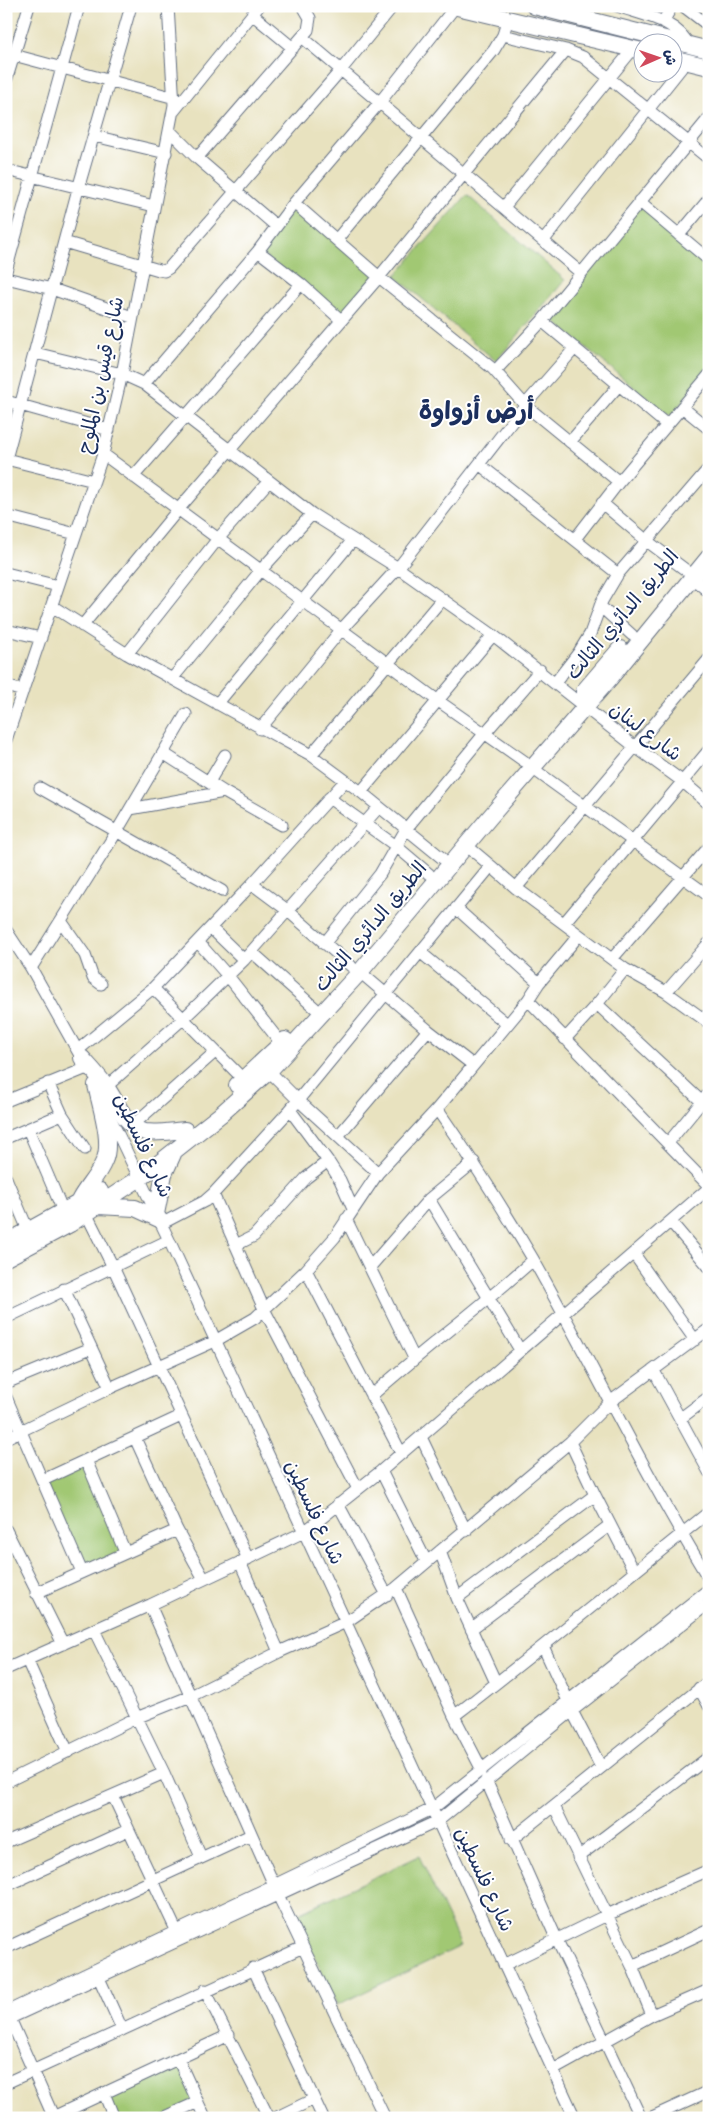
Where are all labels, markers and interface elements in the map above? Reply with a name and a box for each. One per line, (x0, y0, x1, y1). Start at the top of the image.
north arrow (632, 32, 682, 82)
text: ش (659, 50, 680, 66)
street label: شارع قيس بن الملوح (72, 294, 133, 457)
district label: أرض أزواوة (419, 395, 534, 431)
street label: الطريق الدائري الثالث (561, 544, 687, 687)
street label: شارع لبنان (602, 696, 687, 770)
street label: الطريق الدائري الثالث (309, 856, 435, 999)
street label: شارع فلسطين (105, 1089, 179, 1203)
street label: شارع فلسطين (276, 1456, 350, 1570)
street label: شارع فلسطين (446, 1823, 520, 1937)

